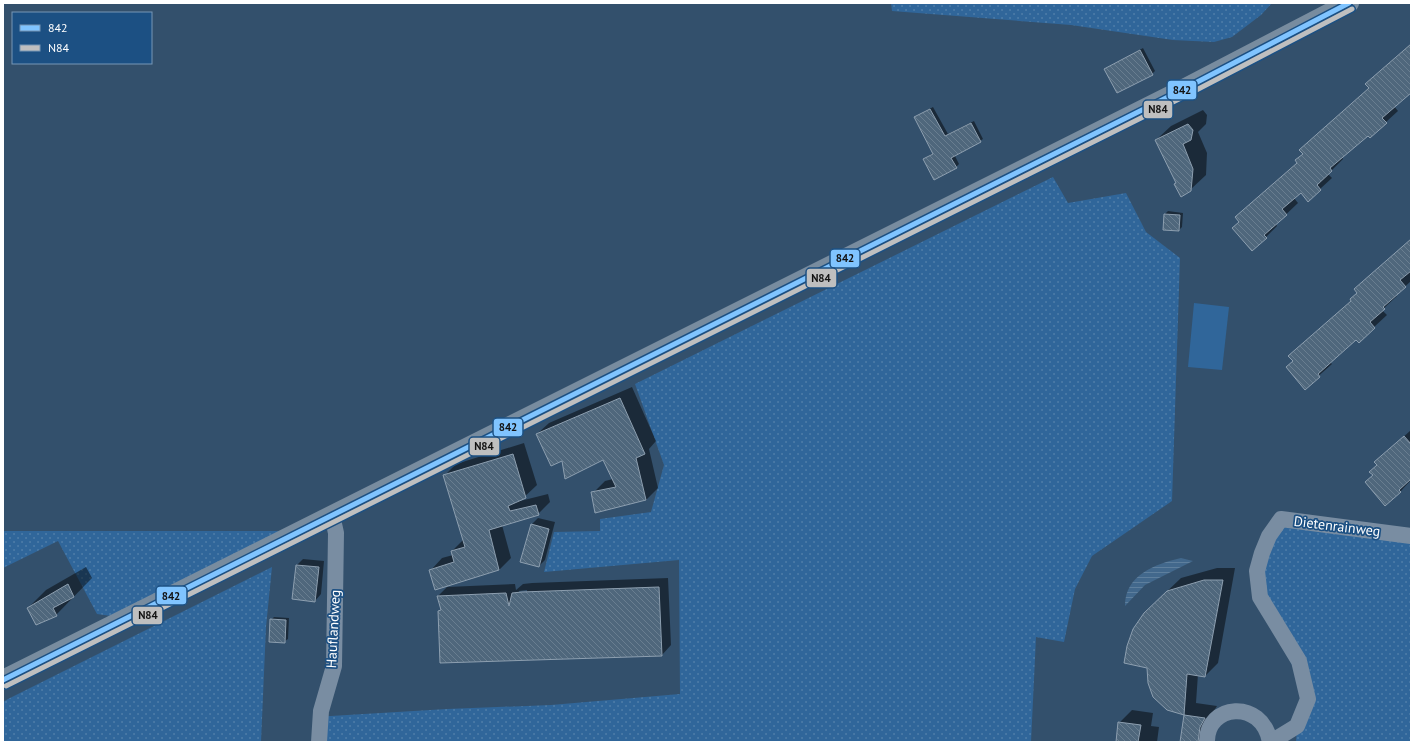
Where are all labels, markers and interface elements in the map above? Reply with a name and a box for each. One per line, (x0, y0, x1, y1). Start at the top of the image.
legend (12, 12, 152, 64)
text: 842 (48, 20, 68, 35)
text: N84 (48, 40, 70, 55)
line badge: 842 (1167, 80, 1197, 100)
text: 842 (1173, 83, 1191, 97)
line badge: N84 (1143, 100, 1173, 119)
text: N84 (1148, 102, 1169, 116)
line badge: 842 (830, 249, 860, 268)
text: 842 (836, 251, 854, 265)
line badge: N84 (806, 268, 837, 288)
text: N84 (811, 271, 832, 285)
line badge: 842 (493, 418, 523, 437)
text: 842 (499, 420, 517, 434)
line badge: N84 (469, 437, 500, 456)
text: N84 (474, 439, 495, 453)
street label: Dietenrainweg (1293, 512, 1381, 540)
line badge: 842 (156, 586, 187, 605)
text: 842 (162, 589, 180, 603)
street label: Hauflandweg (322, 589, 344, 669)
line badge: N84 (132, 606, 163, 625)
text: N84 (138, 608, 159, 622)

